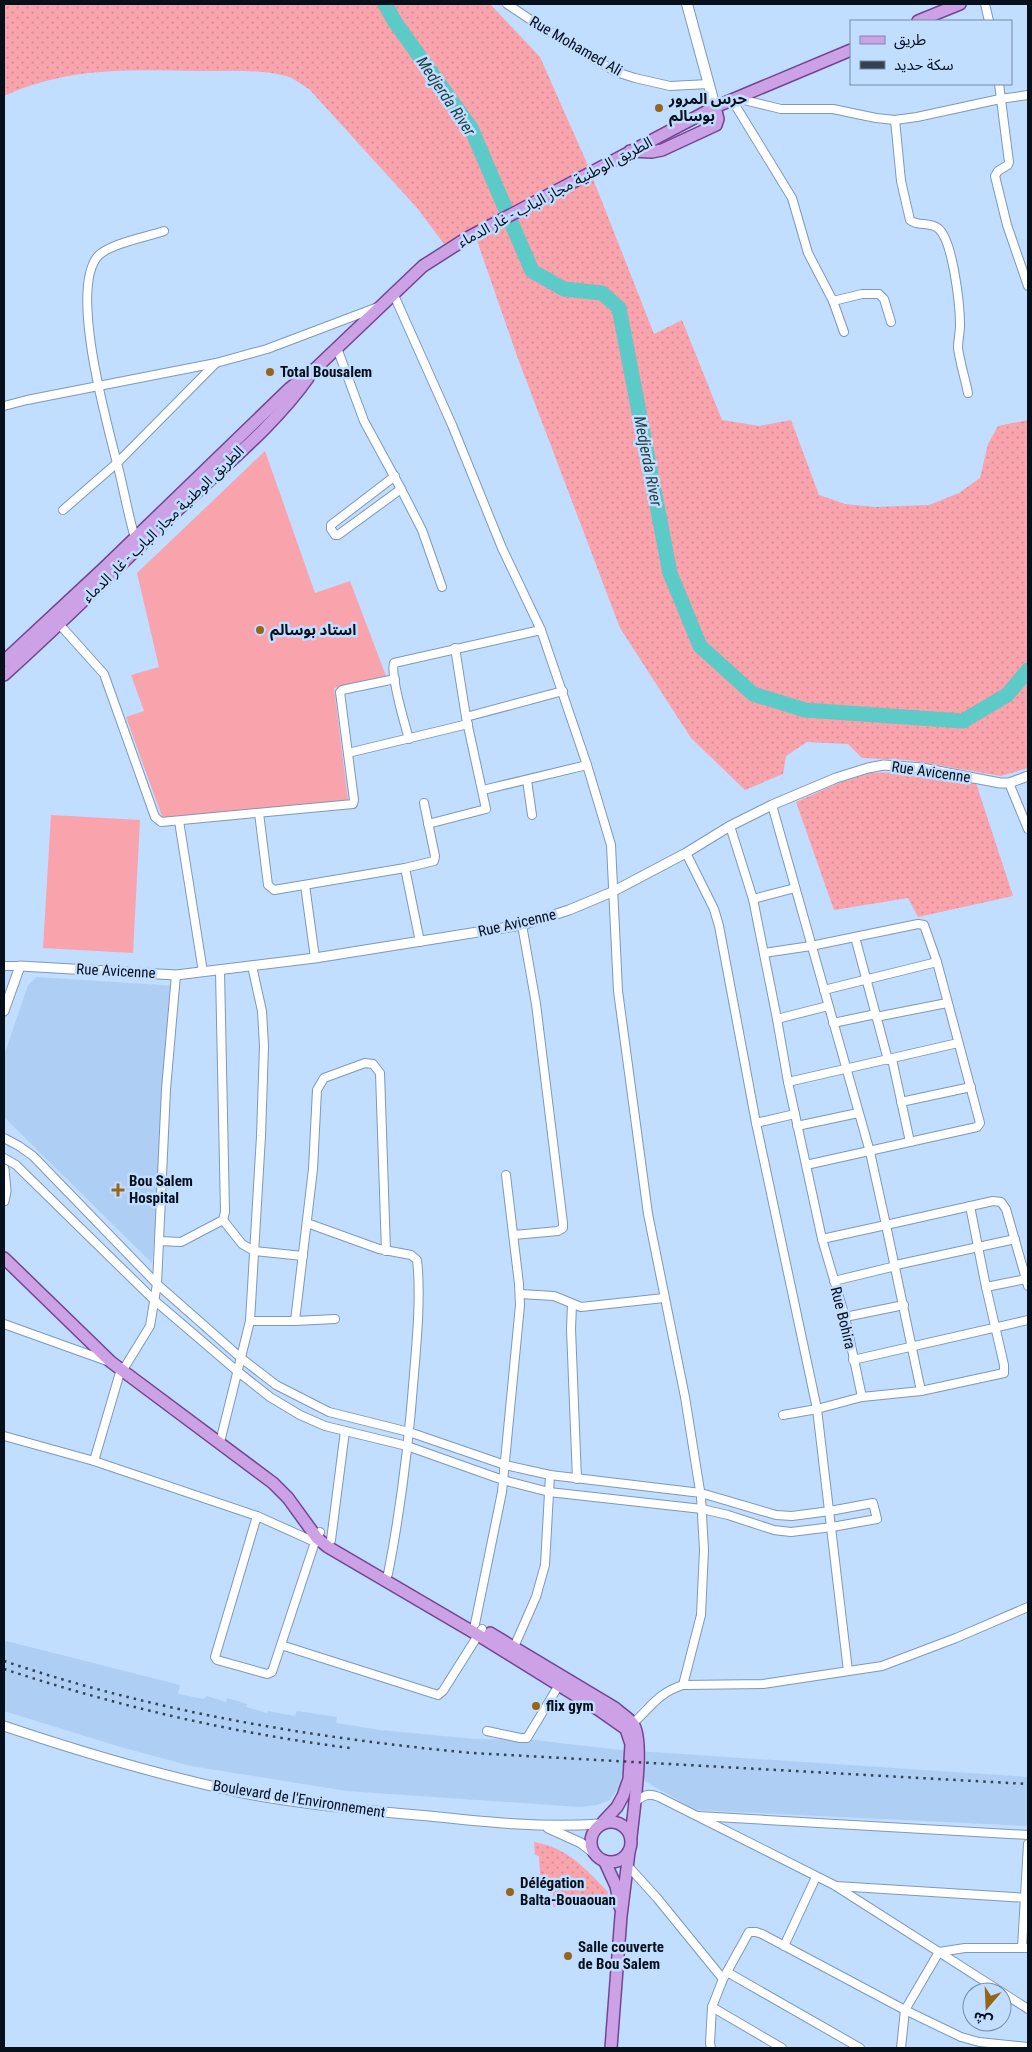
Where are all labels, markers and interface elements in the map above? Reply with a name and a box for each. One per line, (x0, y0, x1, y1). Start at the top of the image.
street label: Rue Mohamed Ali (527, 12, 625, 80)
legend (850, 20, 1012, 85)
text: طريق (894, 31, 926, 50)
water label: Medjerda River (413, 53, 480, 140)
text: سكة حديد (894, 56, 954, 74)
place label: حرس المرور بوسالم (668, 90, 748, 127)
marker: حرس المرور بوسالم (653, 102, 665, 114)
street label: الطريق الوطنية مجاز الباب - غار الدماء (455, 133, 656, 252)
place label: Total Bousalem (280, 363, 372, 381)
marker: Total Bousalem (264, 366, 276, 378)
water label: Medjerda River (630, 414, 666, 509)
street label: الطريق الوطنية مجاز الباب - غار الدماء (78, 442, 248, 607)
place label: استاد بوسالم (270, 621, 356, 641)
marker: استاد بوسالم (254, 624, 266, 636)
street label: Rue Avicenne (890, 758, 972, 786)
street label: Rue Avicenne (476, 905, 558, 941)
street label: Rue Avicenne (76, 960, 156, 982)
place label: Bou Salem Hospital (129, 1172, 193, 1207)
marker: Bou Salem Hospital (111, 1183, 125, 1197)
street label: Rue Bohira (827, 1285, 859, 1351)
place label: flix gym (546, 1697, 594, 1715)
marker: flix gym (530, 1700, 542, 1712)
street label: Boulevard de l'Environnement (212, 1776, 386, 1822)
place label: Délégation Balta-Bouaouan (520, 1874, 616, 1909)
marker: Délégation Balta-Bouaouan (504, 1886, 516, 1898)
place label: Salle couverte de Bou Salem (578, 1938, 664, 1973)
marker: Salle couverte de Bou Salem (562, 1950, 574, 1962)
north arrow (962, 1982, 1012, 2032)
text: ش (971, 2009, 994, 2030)

